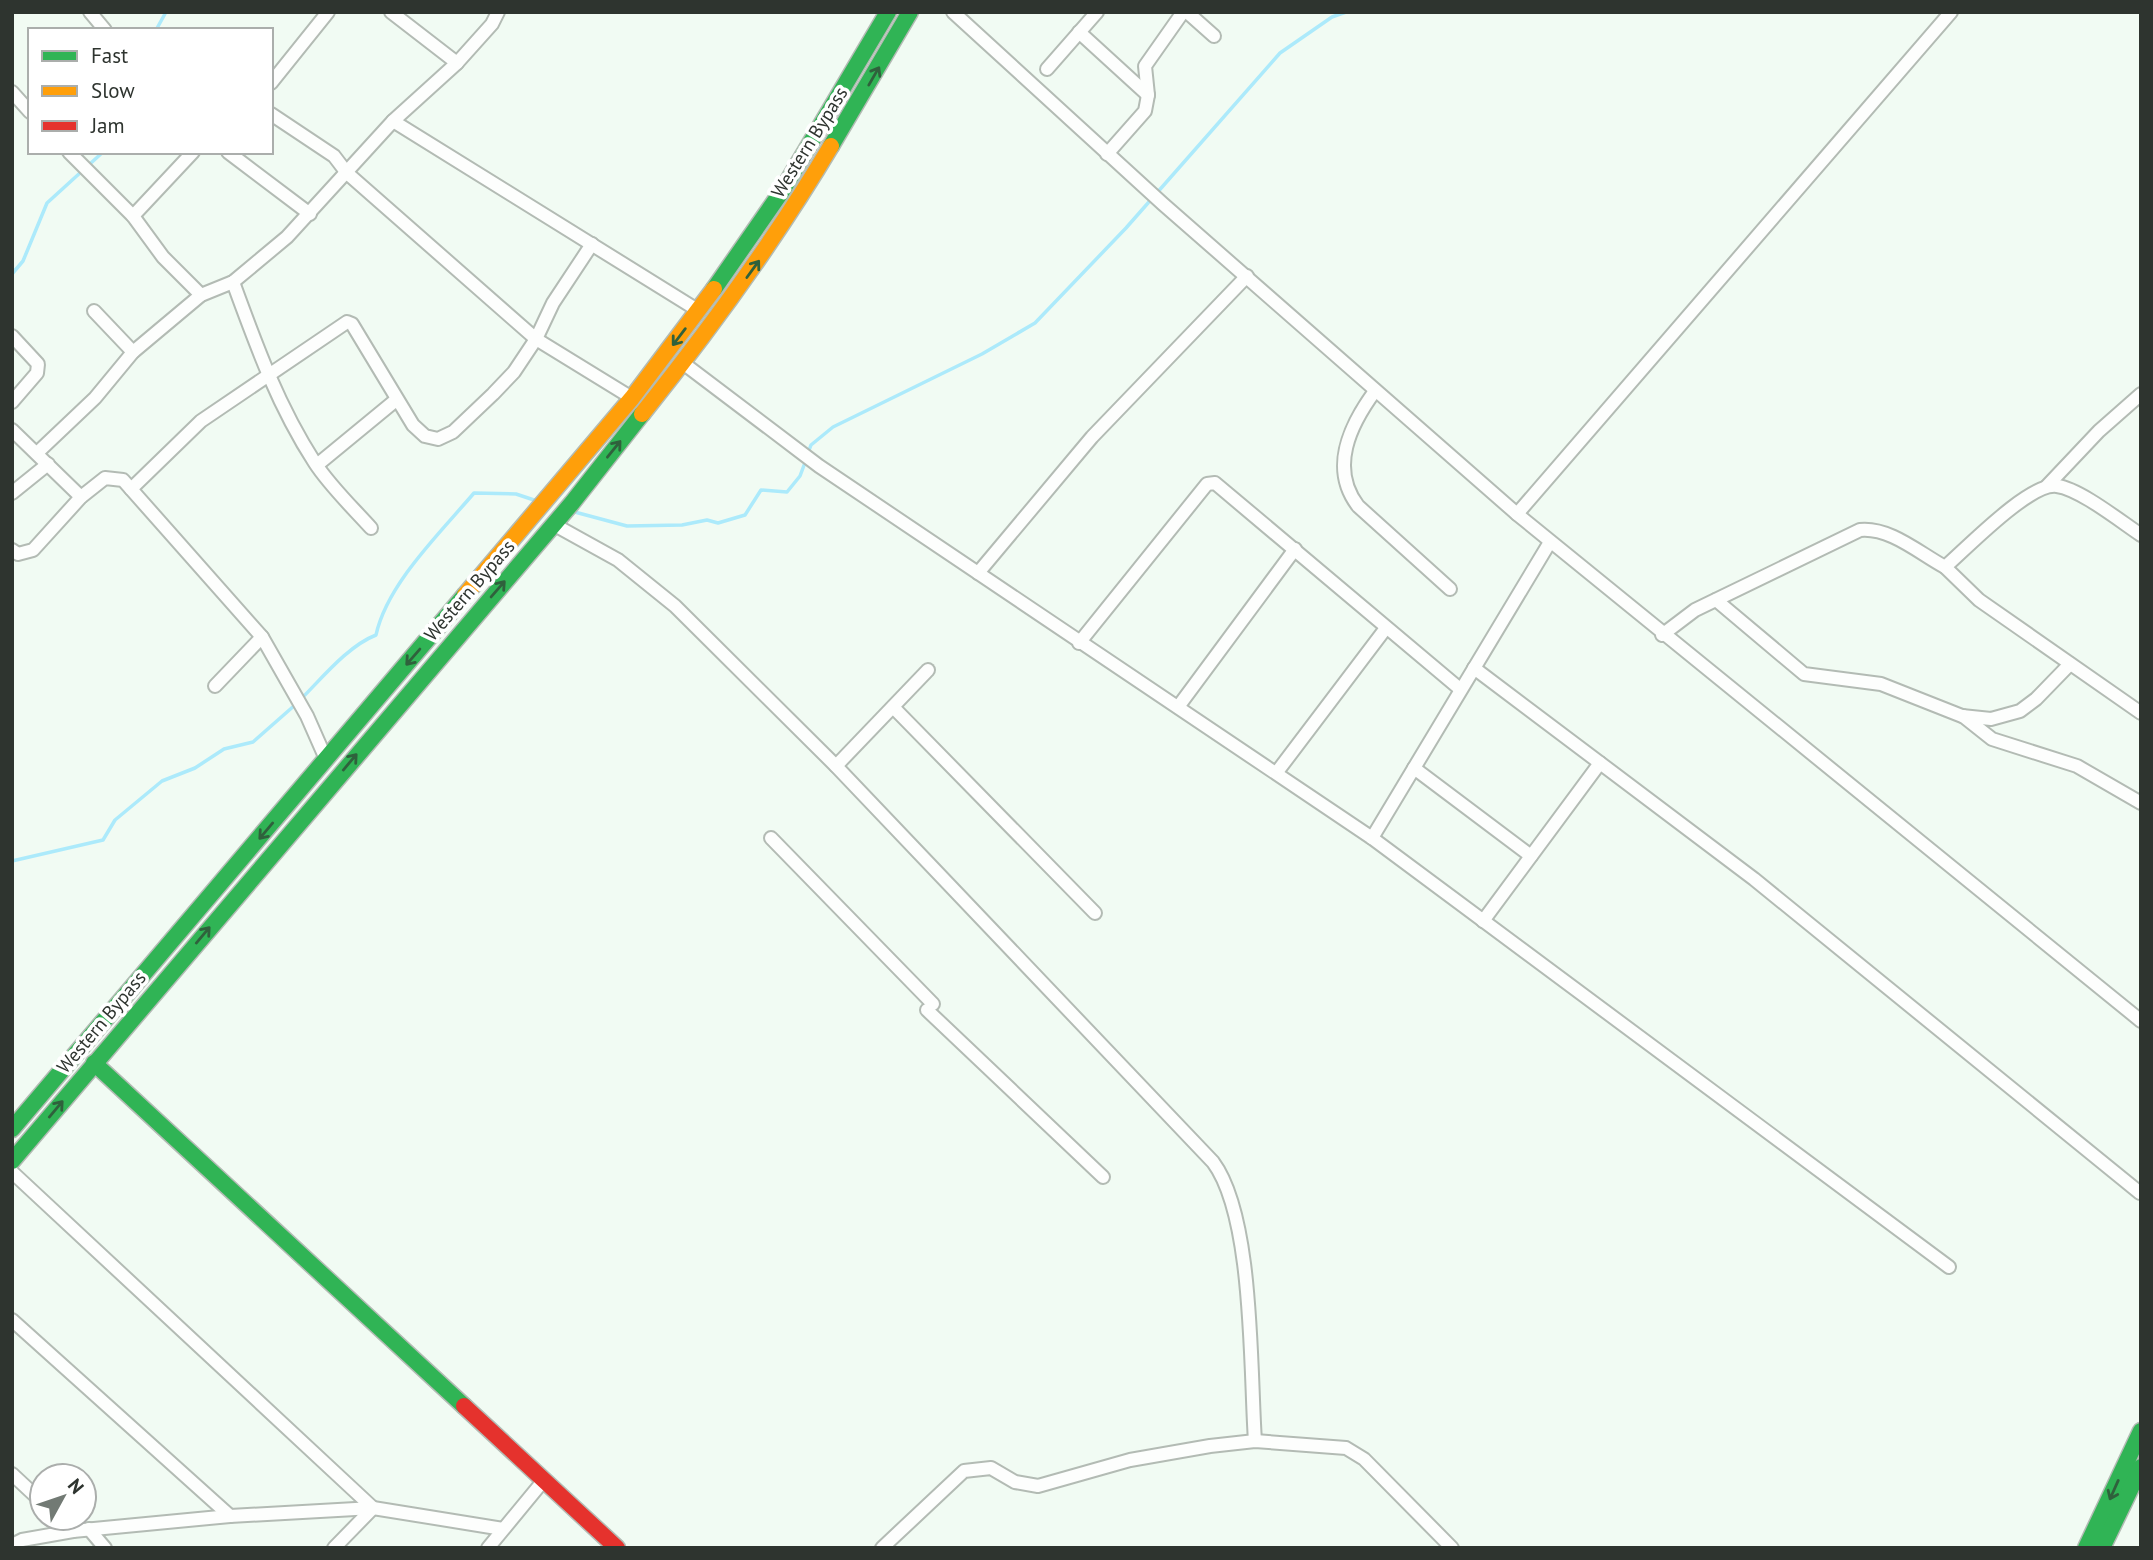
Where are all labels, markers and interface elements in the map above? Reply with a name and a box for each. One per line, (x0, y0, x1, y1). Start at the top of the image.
legend (28, 28, 273, 154)
text: Fast (91, 42, 128, 69)
one-way arrow (867, 66, 881, 86)
text: Slow (91, 77, 135, 104)
street label: Western Bypass (765, 82, 853, 202)
text: Jam (90, 112, 125, 139)
one-way arrow (746, 260, 760, 279)
one-way arrow (672, 328, 687, 347)
one-way arrow (607, 441, 622, 459)
street label: Western Bypass (419, 535, 519, 645)
one-way arrow (490, 580, 506, 598)
one-way arrow (405, 648, 421, 666)
one-way arrow (342, 753, 358, 771)
one-way arrow (258, 821, 274, 839)
one-way arrow (195, 927, 211, 945)
street label: Western Bypass (51, 966, 151, 1078)
one-way arrow (48, 1100, 64, 1118)
north arrow (28, 1462, 98, 1532)
text: N (63, 1474, 89, 1499)
one-way arrow (2107, 1478, 2120, 1500)

